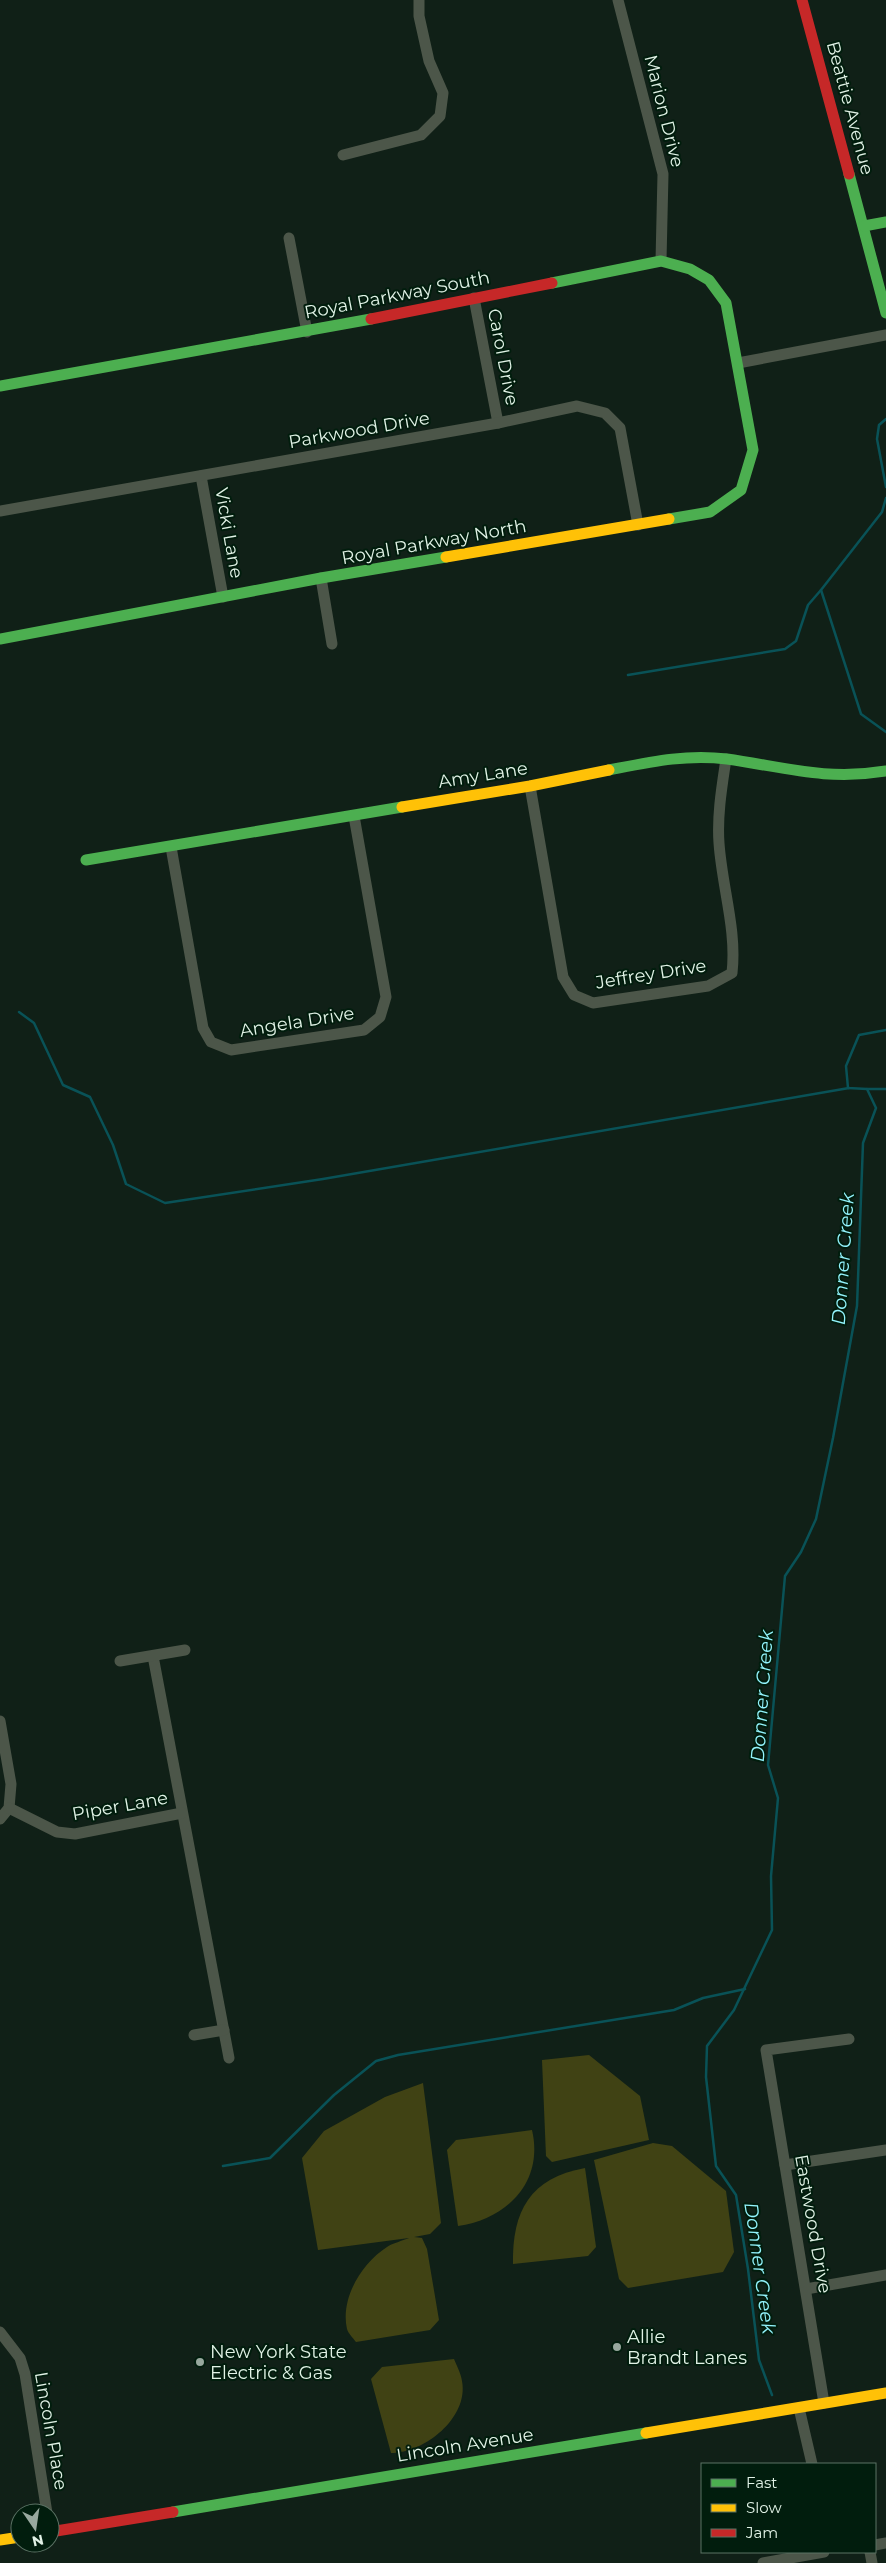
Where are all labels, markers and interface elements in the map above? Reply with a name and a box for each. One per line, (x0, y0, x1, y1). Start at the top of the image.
street label: Beattie Avenue (822, 39, 878, 177)
street label: Marion Drive (639, 53, 689, 170)
street label: Royal Parkway South (302, 266, 492, 324)
street label: Carol Drive (483, 307, 523, 407)
street label: Parkwood Drive (287, 407, 431, 453)
street label: Vicki Lane (210, 486, 248, 580)
street label: Royal Parkway North (340, 515, 528, 569)
street label: Amy Lane (437, 757, 529, 793)
street label: Jeffrey Drive (593, 954, 708, 994)
street label: Angela Drive (238, 1002, 356, 1042)
water label: Donner Creek (827, 1191, 859, 1326)
water label: Donner Creek (746, 1628, 778, 1763)
street label: Piper Lane (70, 1787, 170, 1825)
street label: Eastwood Drive (790, 2153, 836, 2295)
water label: Donner Creek (739, 2201, 781, 2336)
place label: Allie Brandt Lanes (627, 2326, 747, 2369)
place label: New York State Electric & Gas (210, 2341, 347, 2384)
marker: Allie Brandt Lanes (611, 2341, 623, 2353)
marker: New York State Electric & Gas (194, 2356, 206, 2368)
street label: Lincoln Place (30, 2370, 72, 2492)
street label: Lincoln Avenue (395, 2423, 535, 2467)
legend (701, 2463, 876, 2553)
text: Fast (746, 2473, 777, 2492)
text: Slow (746, 2498, 782, 2517)
north arrow (10, 2503, 60, 2553)
text: Jam (745, 2523, 778, 2542)
text: N (30, 2531, 45, 2551)

